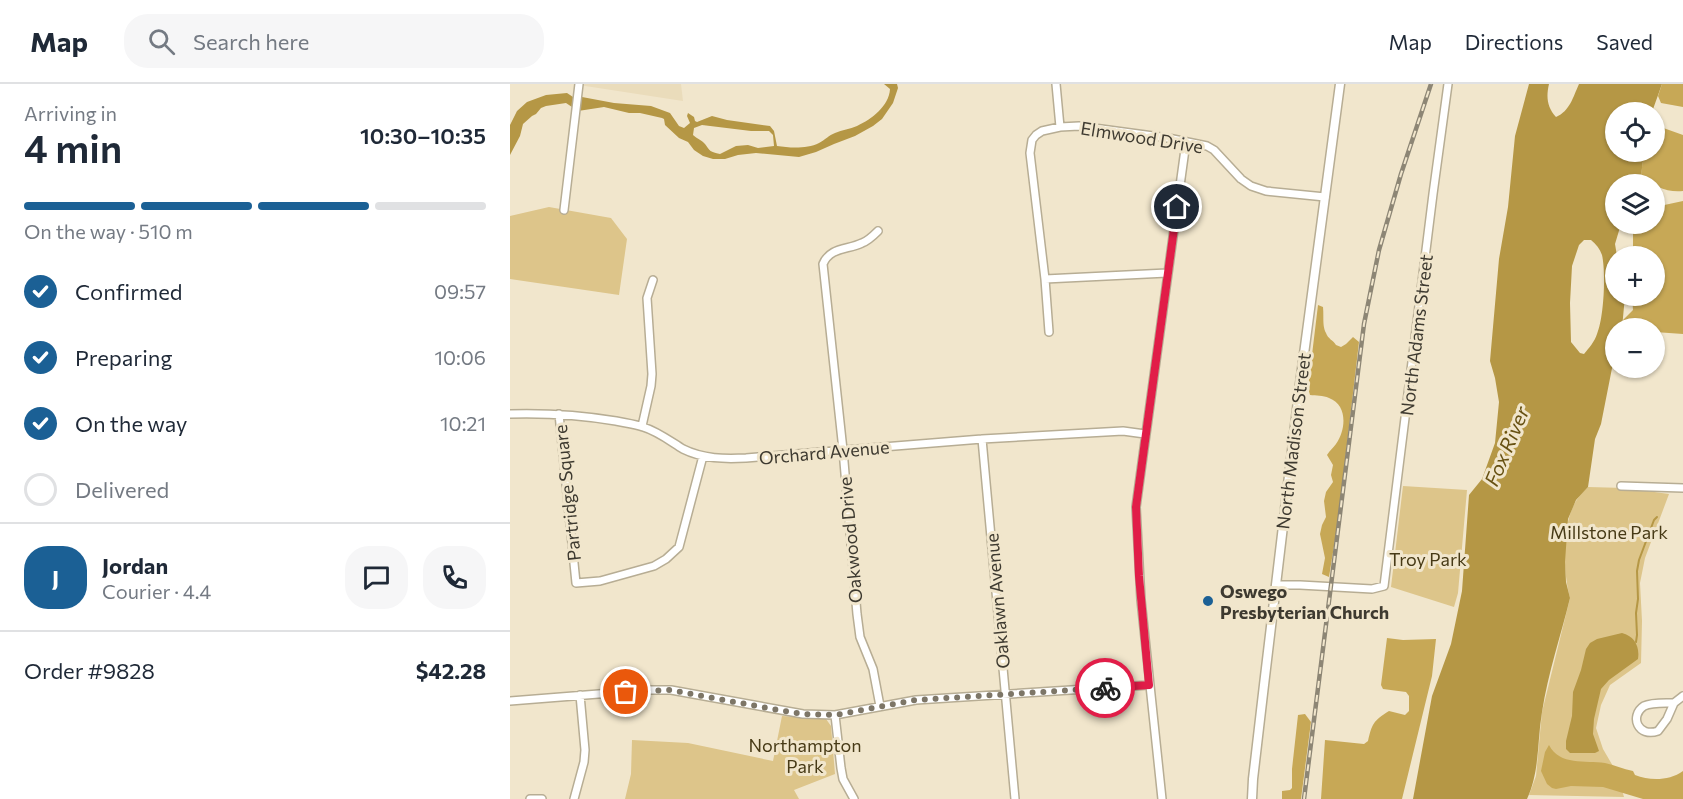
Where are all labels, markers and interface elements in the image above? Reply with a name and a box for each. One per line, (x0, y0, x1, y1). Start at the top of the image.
search box (124, 14, 544, 68)
text: Map (30, 24, 88, 58)
icon: search (145, 25, 178, 58)
text: Search here (193, 28, 309, 55)
text: Map (1389, 29, 1432, 54)
text: Directions (1465, 29, 1563, 54)
text: Saved (1596, 29, 1653, 54)
text: Arriving in (24, 101, 117, 125)
map controls (1605, 102, 1665, 378)
button: locate (1605, 102, 1665, 162)
street label: Elmwood Drive (1079, 116, 1205, 158)
text: 10:30–10:35 (360, 122, 486, 149)
text: 4 min (24, 123, 122, 171)
button: layers (1605, 174, 1665, 234)
pin (1151, 181, 1202, 232)
icon: home (1160, 190, 1193, 223)
text: On the way · 510 m (24, 219, 193, 243)
button: + (1605, 246, 1665, 306)
street label: North Adams Street (1395, 253, 1437, 417)
icon: check (24, 275, 57, 308)
text: Confirmed (75, 278, 182, 305)
text: 09:57 (434, 279, 486, 303)
button: − (1605, 318, 1665, 378)
icon: check (24, 341, 57, 374)
text: Preparing (75, 344, 172, 371)
text: 10:06 (434, 345, 486, 369)
street label: North Madison Street (1271, 351, 1315, 531)
water label: Fox River (1479, 402, 1534, 489)
icon: check (24, 407, 57, 440)
text: On the way (75, 410, 187, 437)
text: 10:21 (440, 411, 486, 435)
street label: Partridge Square (549, 424, 585, 562)
street label: Orchard Avenue (758, 435, 890, 469)
text: Delivered (75, 476, 169, 503)
street label: Oakwood Drive (834, 476, 866, 604)
park label: Millstone Park (1550, 521, 1668, 543)
street label: Oaklawn Avenue (980, 532, 1014, 670)
button: chat (345, 546, 408, 609)
button: phone (423, 546, 486, 609)
park label: Troy Park (1389, 548, 1467, 570)
text: Jordan (102, 552, 168, 579)
text: J (52, 564, 59, 591)
text: Courier · 4.4 (102, 579, 211, 603)
place label: Oswego Presbyterian Church (1220, 580, 1389, 623)
marker: Oswego Presbyterian Church (1201, 594, 1215, 608)
text: Order #9828 (24, 657, 155, 684)
text: $42.28 (416, 657, 486, 684)
courier (1075, 658, 1135, 718)
pin (600, 666, 651, 717)
icon: bike (1089, 672, 1122, 705)
icon: bag (609, 675, 642, 708)
park label: Northampton Park (748, 734, 862, 777)

